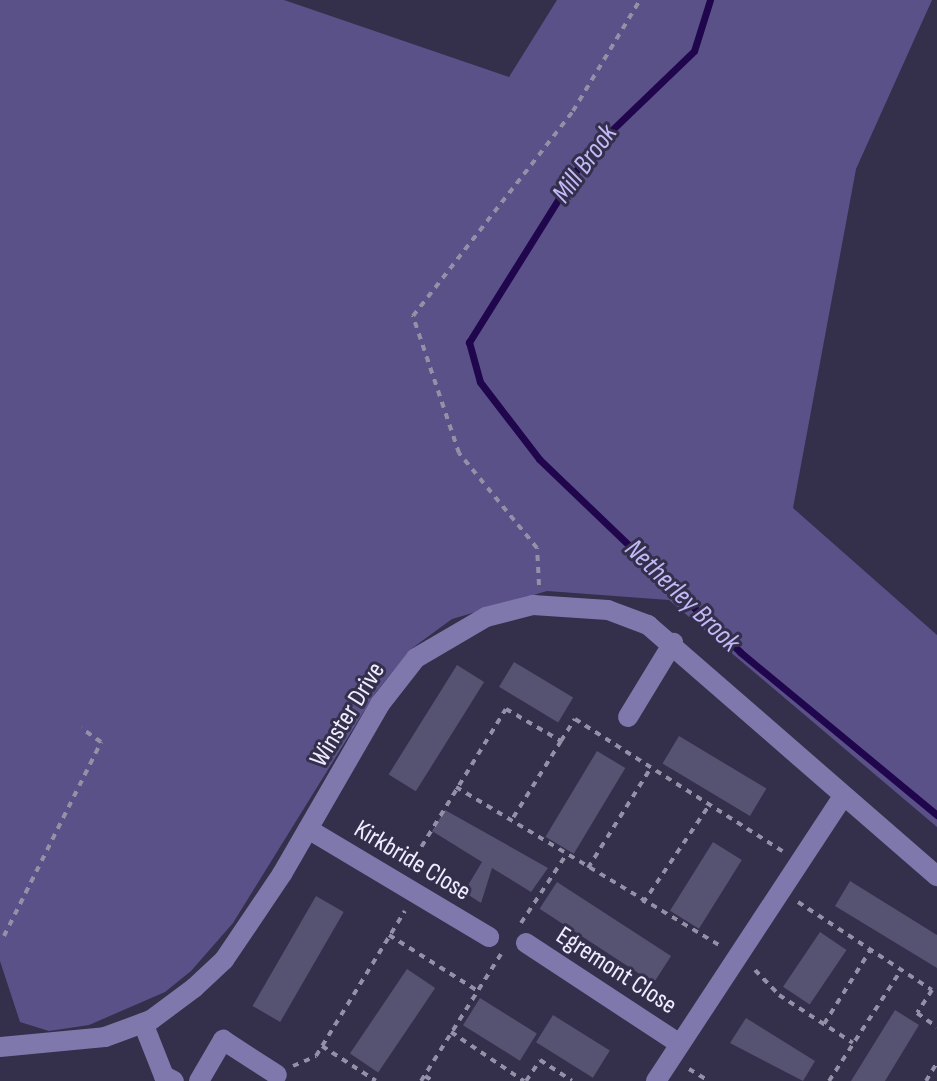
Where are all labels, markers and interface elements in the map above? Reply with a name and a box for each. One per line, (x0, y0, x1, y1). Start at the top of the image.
water label: Mill Brook (545, 118, 625, 210)
water label: Netherley Brook (617, 533, 747, 659)
street label: Winster Drive (304, 657, 392, 773)
street label: Kirkbride Close (348, 814, 476, 908)
street label: Egremont Close (550, 920, 682, 1022)

